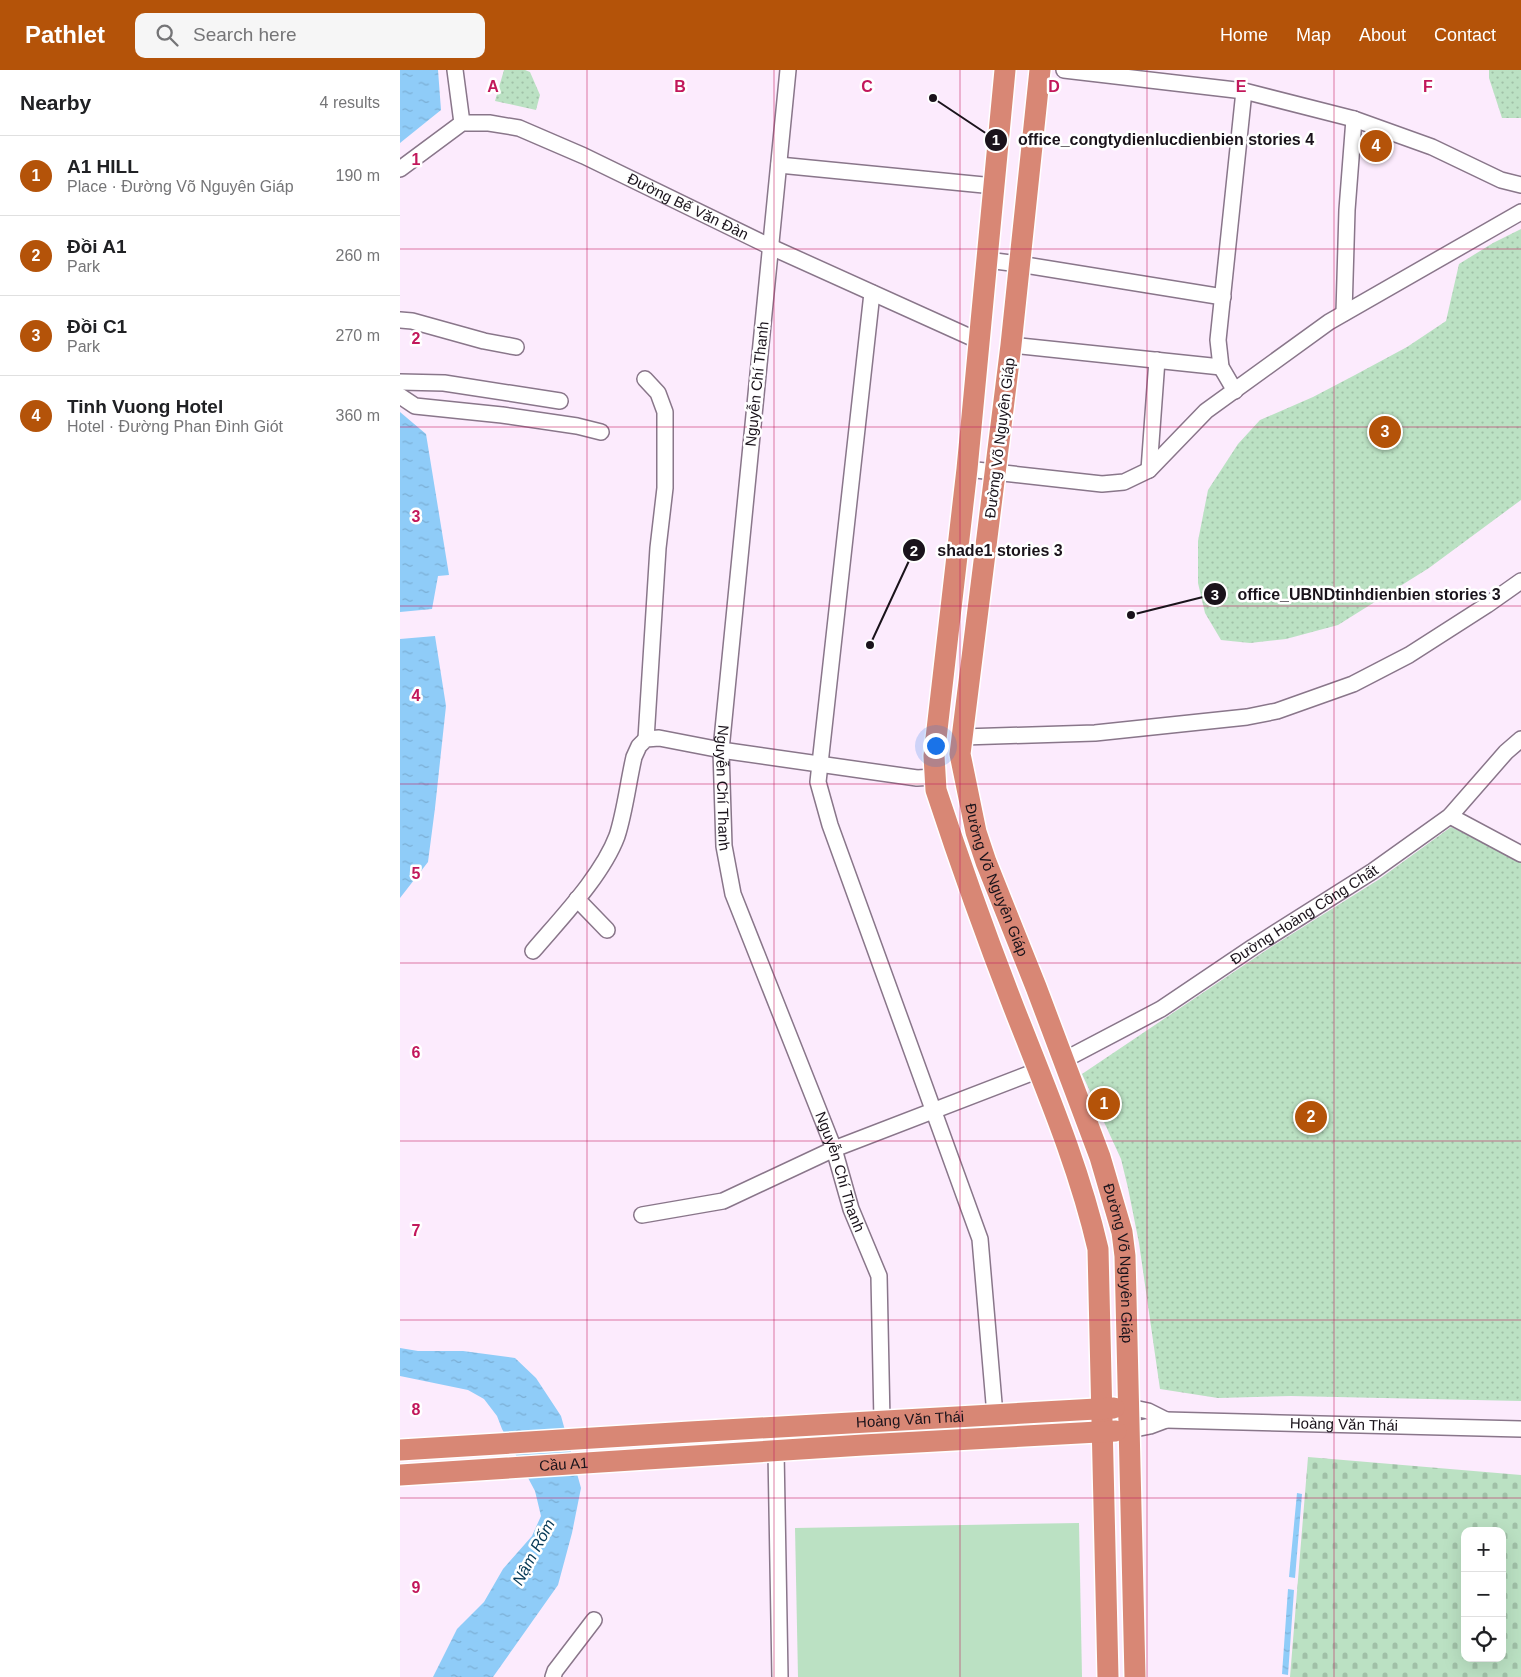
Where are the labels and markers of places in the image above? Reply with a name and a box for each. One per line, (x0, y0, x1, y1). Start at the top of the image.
callout: office_congtydienlucdienbien stories 4 (983, 124, 1324, 155)
pin: 4 (1360, 127, 1392, 165)
pin: 3 (1369, 413, 1401, 451)
callout: shade1 stories 3 (902, 535, 1072, 566)
callout: office_UBNDtinhdienbien stories 3 (1202, 579, 1510, 610)
pin: 1 (1088, 1085, 1120, 1123)
pin: 2 (1295, 1098, 1327, 1136)

